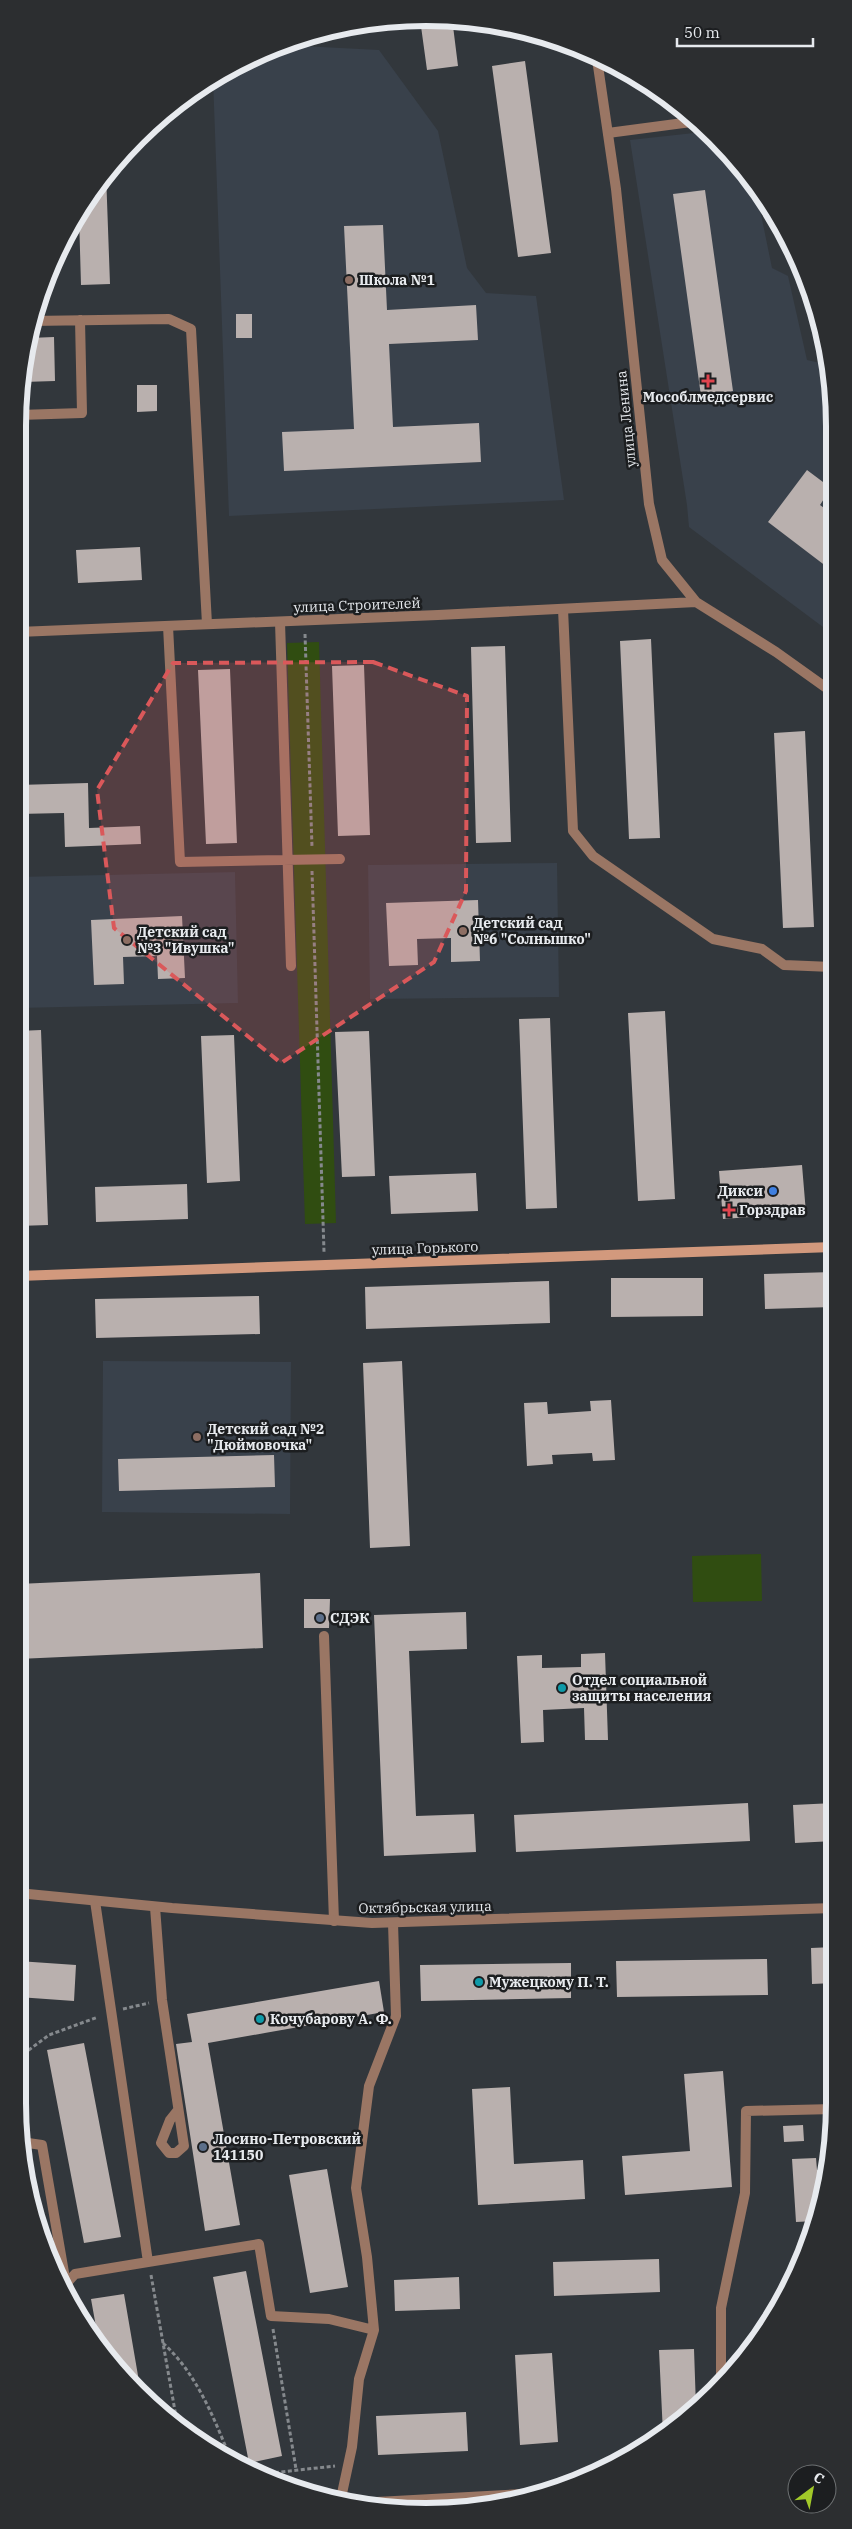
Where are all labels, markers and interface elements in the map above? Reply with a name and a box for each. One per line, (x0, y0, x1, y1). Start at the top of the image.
scale bar (677, 15, 813, 47)
text: 50 m (684, 23, 720, 42)
place label: Школа №1 (359, 271, 435, 289)
marker: Школа №1 (343, 274, 355, 286)
street label: улица Ленина (612, 369, 640, 468)
marker: Мособлмедсервис (702, 375, 714, 387)
place label: Мособлмедсервис (643, 388, 774, 406)
street label: улица Строителей (293, 594, 421, 616)
place label: Детский сад №6 "Солнышко" (473, 914, 591, 948)
place label: Детский сад №3 "Ивушка" (137, 923, 235, 957)
marker: Детский сад №6 "Солнышко" (457, 925, 469, 937)
marker: Детский сад №3 "Ивушка" (121, 934, 133, 946)
place label: Дикси (717, 1182, 763, 1200)
marker: Дикси (767, 1185, 779, 1197)
place label: Горздрав (739, 1201, 806, 1219)
marker: Горздрав (723, 1204, 735, 1216)
street label: улица Горького (371, 1237, 479, 1259)
place label: Детский сад №2 "Дюймовочка" (207, 1420, 324, 1454)
marker: Детский сад №2 "Дюймовочка" (191, 1431, 203, 1443)
place label: СДЭК (330, 1609, 370, 1627)
marker: СДЭК (314, 1612, 326, 1624)
place label: Отдел социальной защиты населения (572, 1671, 712, 1705)
marker: Отдел социальной защиты населения (556, 1682, 568, 1694)
street label: Октябрьская улица (358, 1897, 492, 1917)
place label: Мужецкому П. Т. (489, 1973, 609, 1991)
marker: Мужецкому П. Т. (473, 1976, 485, 1988)
place label: Кочубарову А. Ф. (270, 2010, 392, 2028)
marker: Кочубарову А. Ф. (254, 2013, 266, 2025)
place label: Лосино-Петровский 141150 (213, 2130, 362, 2164)
marker: Лосино-Петровский 141150 (197, 2141, 209, 2153)
north arrow (787, 2464, 837, 2514)
text: С (810, 2468, 828, 2488)

